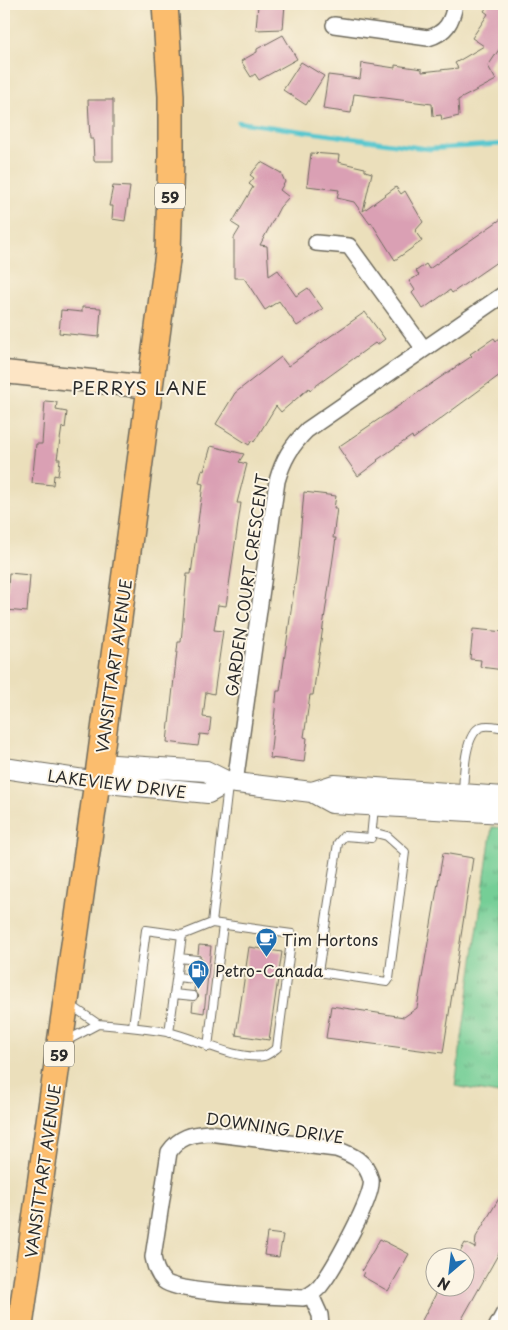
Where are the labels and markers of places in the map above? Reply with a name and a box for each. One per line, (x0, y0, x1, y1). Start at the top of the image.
cafe icon: Tim Hortons (254, 927, 278, 958)
place label: Tim Hortons (282, 927, 378, 951)
fuel station icon: Petro-Canada (187, 958, 211, 989)
place label: Petro-Canada (215, 958, 323, 982)

